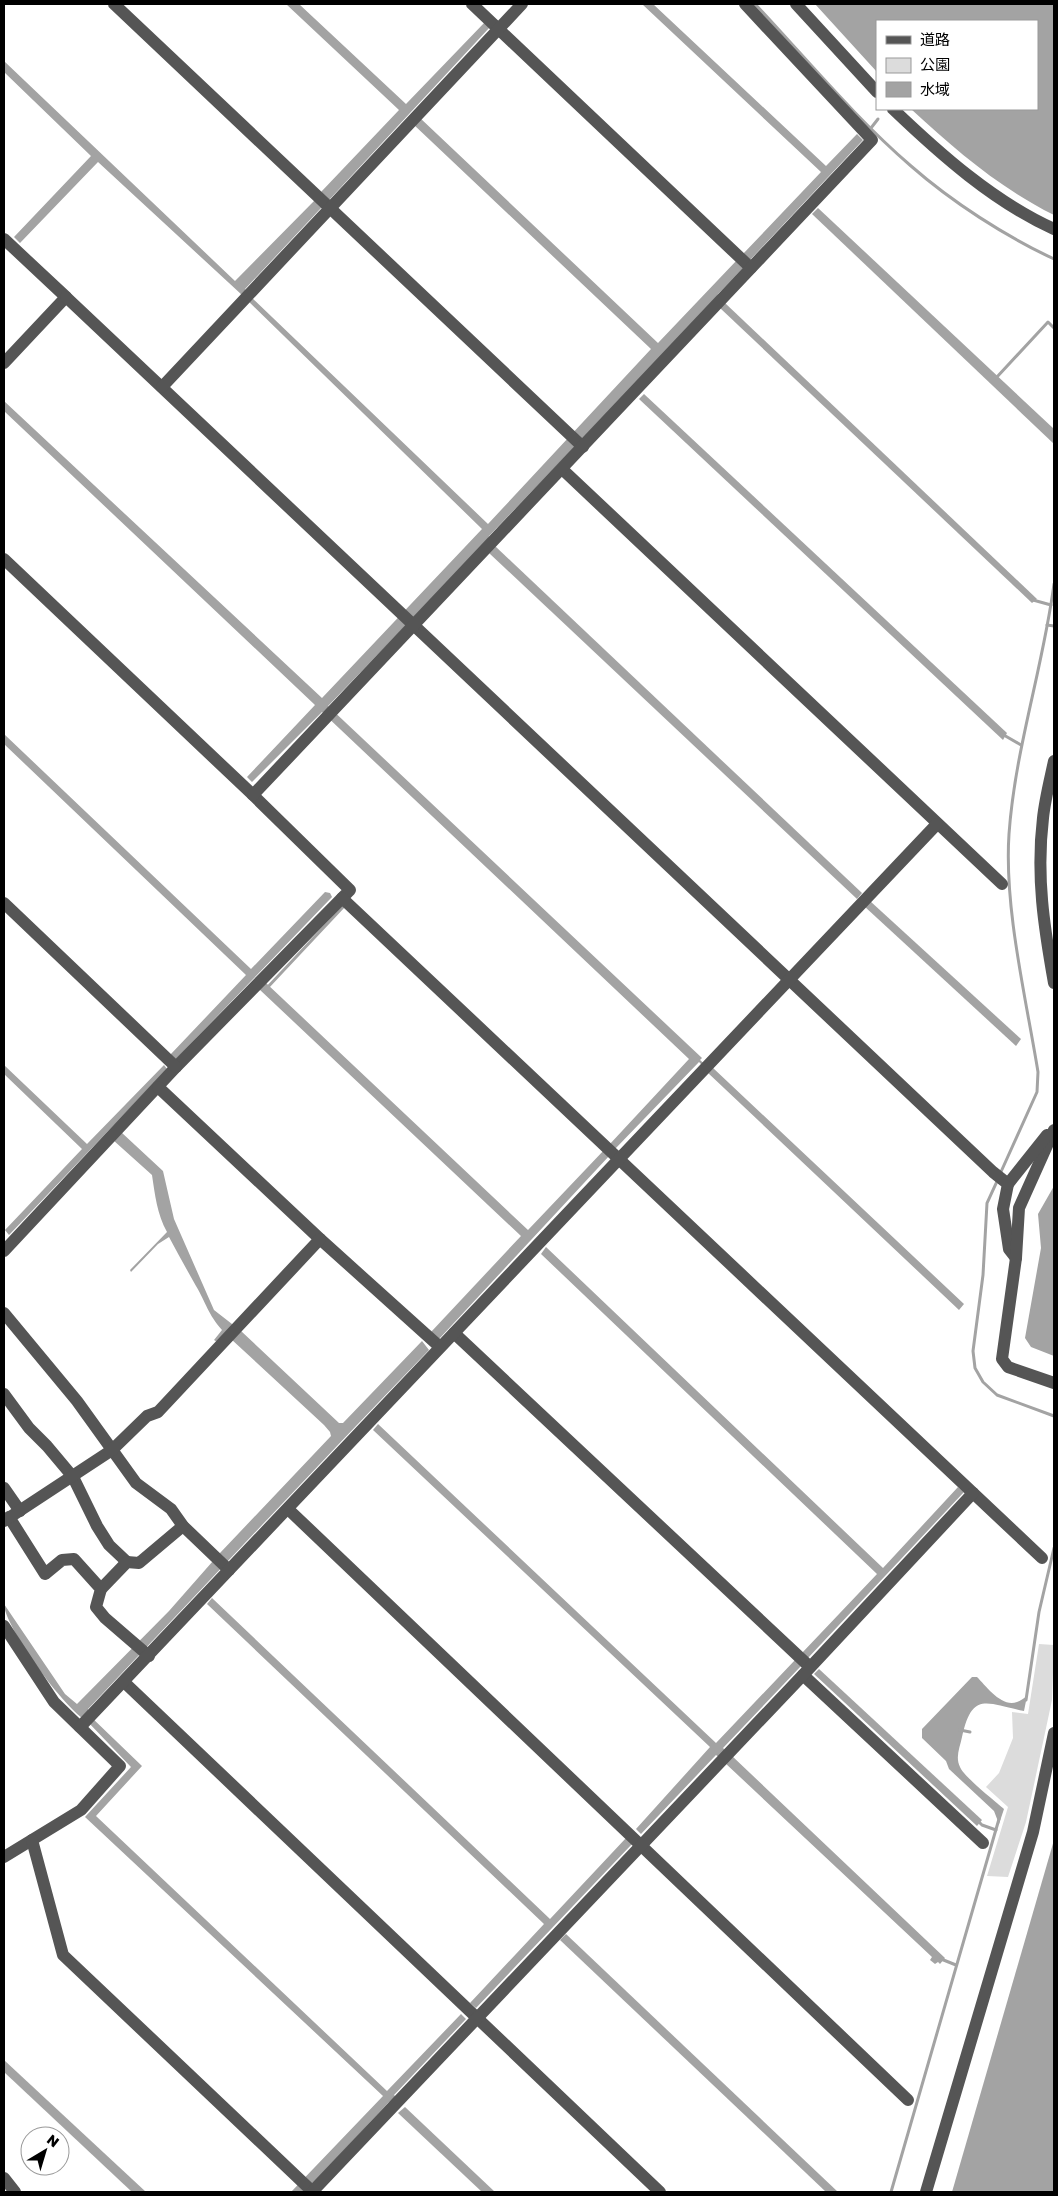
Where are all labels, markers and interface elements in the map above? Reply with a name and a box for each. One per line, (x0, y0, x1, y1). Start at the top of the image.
legend (876, 20, 1038, 110)
text: 道路 (920, 30, 950, 48)
text: 公園 (920, 55, 950, 73)
text: 水域 (920, 80, 950, 98)
north arrow (20, 2126, 70, 2176)
text: N (44, 2130, 63, 2150)

